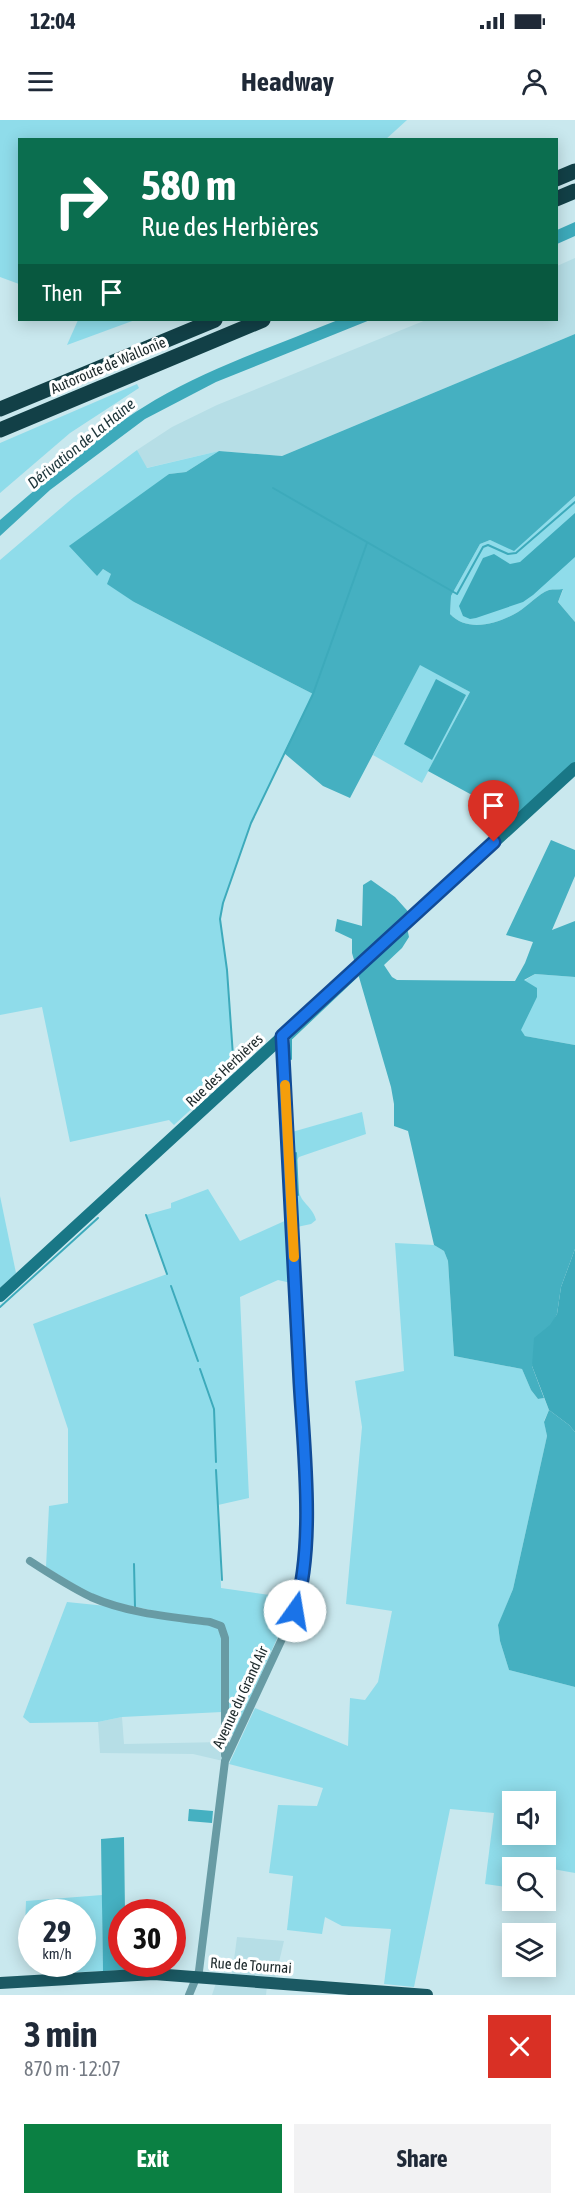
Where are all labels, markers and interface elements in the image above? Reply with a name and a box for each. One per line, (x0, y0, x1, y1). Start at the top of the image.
text: 12:04 (30, 8, 76, 34)
icon: menu (24, 65, 57, 98)
icon: person (518, 65, 551, 98)
text: Headway (241, 66, 334, 97)
text: 580 m (141, 161, 236, 209)
icon: right (42, 162, 120, 240)
text: Rue des Herbières (141, 211, 319, 242)
icon: arrive (95, 276, 128, 309)
text: Then (42, 280, 83, 306)
street label: Autoroute de Wallonie (48, 333, 168, 397)
water label: Dérivation de La Haine (24, 394, 138, 492)
pin (468, 780, 519, 842)
icon: arrive (477, 789, 510, 822)
street label: Rue des Herbières (182, 1030, 266, 1110)
position arrow (263, 1579, 327, 1643)
street label: Avenue du Grand Air (209, 1643, 271, 1751)
map controls (502, 1791, 556, 1977)
button: sound (502, 1791, 556, 1845)
button: search (502, 1857, 556, 1911)
speed limit sign: 30 (108, 1899, 186, 1977)
text: 29 (43, 1914, 71, 1948)
button: layers (502, 1923, 556, 1977)
text: km/h (42, 1945, 72, 1962)
street label: Rue de Tournai (210, 1954, 292, 1976)
text: 3 min (24, 2013, 98, 2055)
button: close (488, 2015, 551, 2078)
text: 870 m · 12:07 (24, 2057, 121, 2080)
button: Exit (24, 2124, 282, 2193)
button: Share (294, 2124, 551, 2193)

